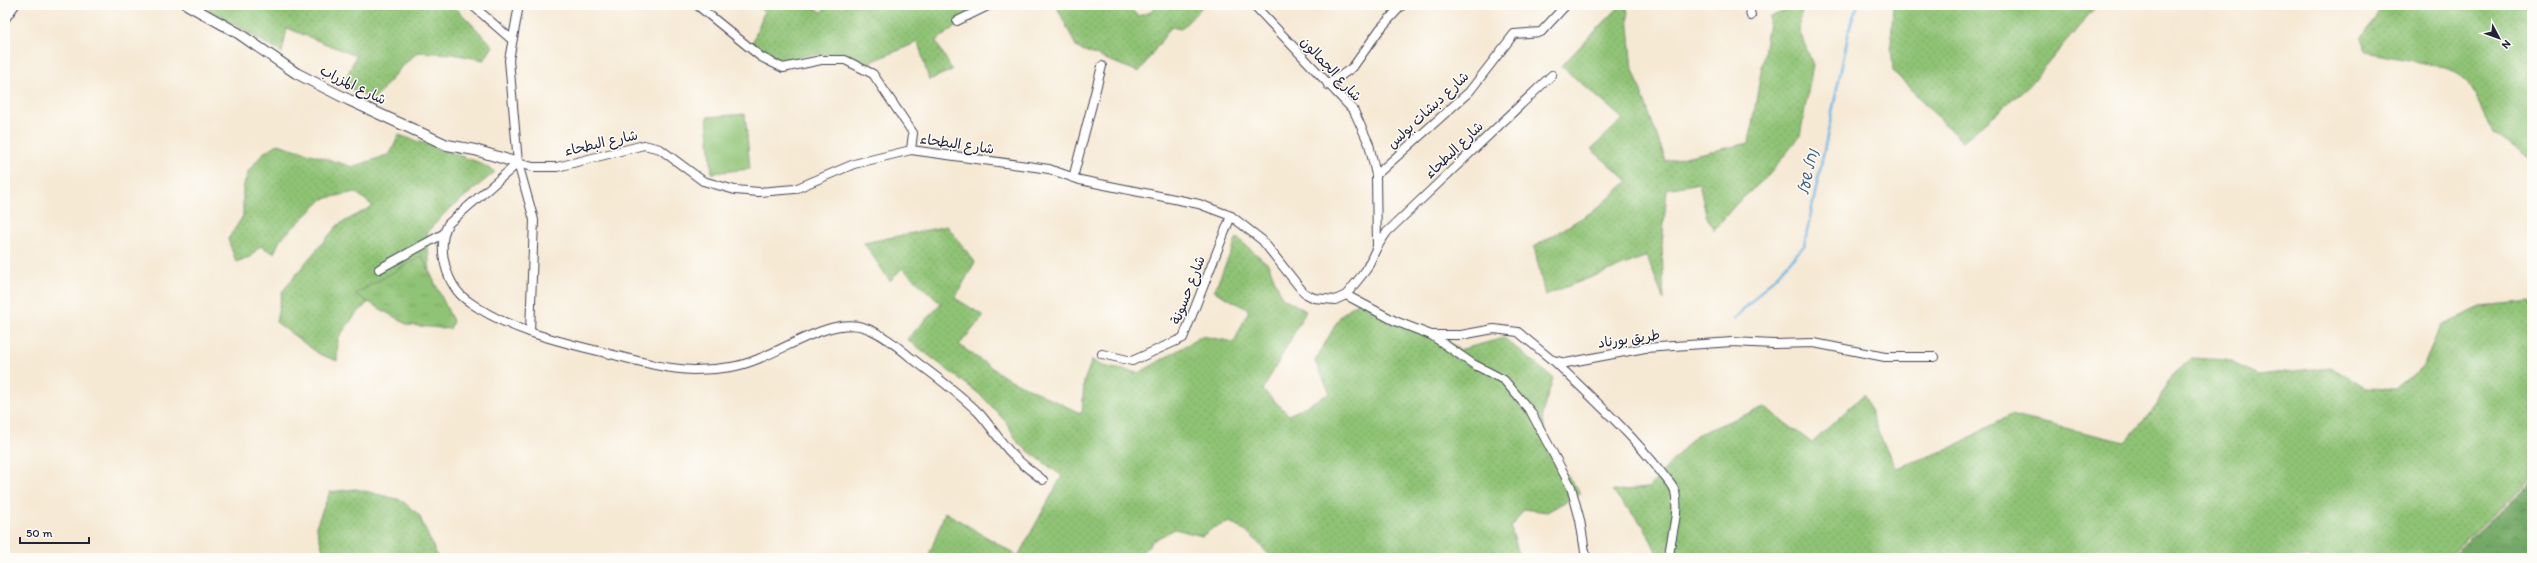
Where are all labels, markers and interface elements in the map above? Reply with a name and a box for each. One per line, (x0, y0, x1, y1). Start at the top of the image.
north arrow (2479, 18, 2519, 58)
street label: شارع الجمالون (1296, 33, 1365, 106)
text: N (2499, 37, 2514, 51)
street label: شارع المزراب (317, 62, 389, 109)
street label: شارع دبشات بولس (1384, 68, 1473, 153)
street label: شارع البطحاء (1421, 118, 1488, 183)
street label: شارع البطحاء (563, 126, 640, 161)
street label: شارع البطحاء (919, 130, 995, 159)
water label: נחל שעל (1794, 146, 1822, 196)
street label: شارع حسونة (1167, 253, 1210, 327)
street label: طريق بورناد (1597, 326, 1661, 353)
scale bar (20, 519, 89, 545)
text: 50 m (26, 526, 52, 540)

